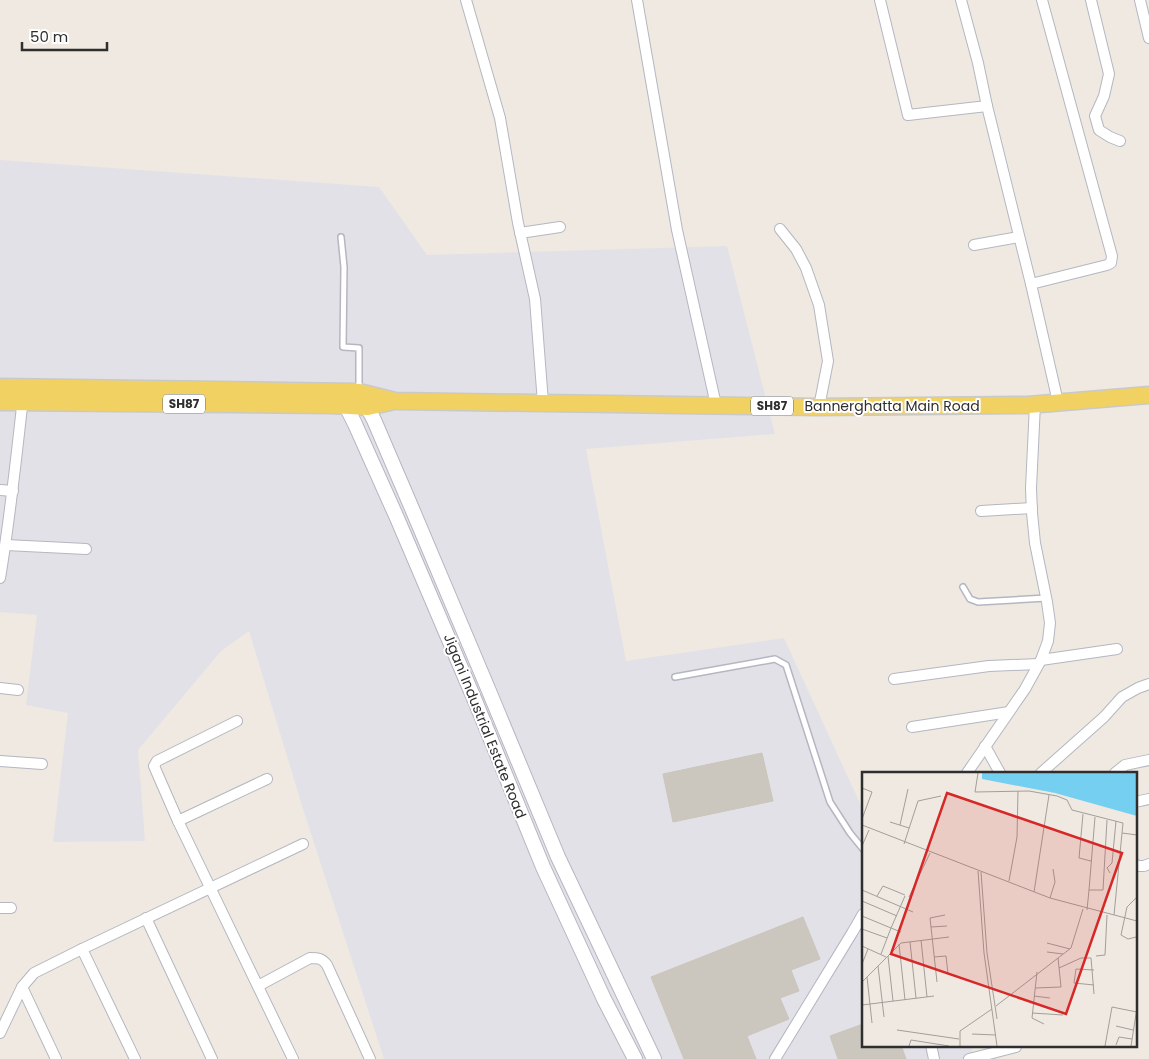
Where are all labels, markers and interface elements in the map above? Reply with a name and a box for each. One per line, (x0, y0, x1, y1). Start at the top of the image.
scale bar (22, 20, 108, 52)
text: 50 m (30, 26, 68, 47)
road number: SH87 (163, 394, 205, 414)
road number: SH87 (751, 396, 793, 416)
street label: Bannerghatta Main Road (804, 396, 980, 416)
street label: Jigani Industrial Estate Road (439, 631, 531, 821)
inset map (862, 772, 1136, 1046)

